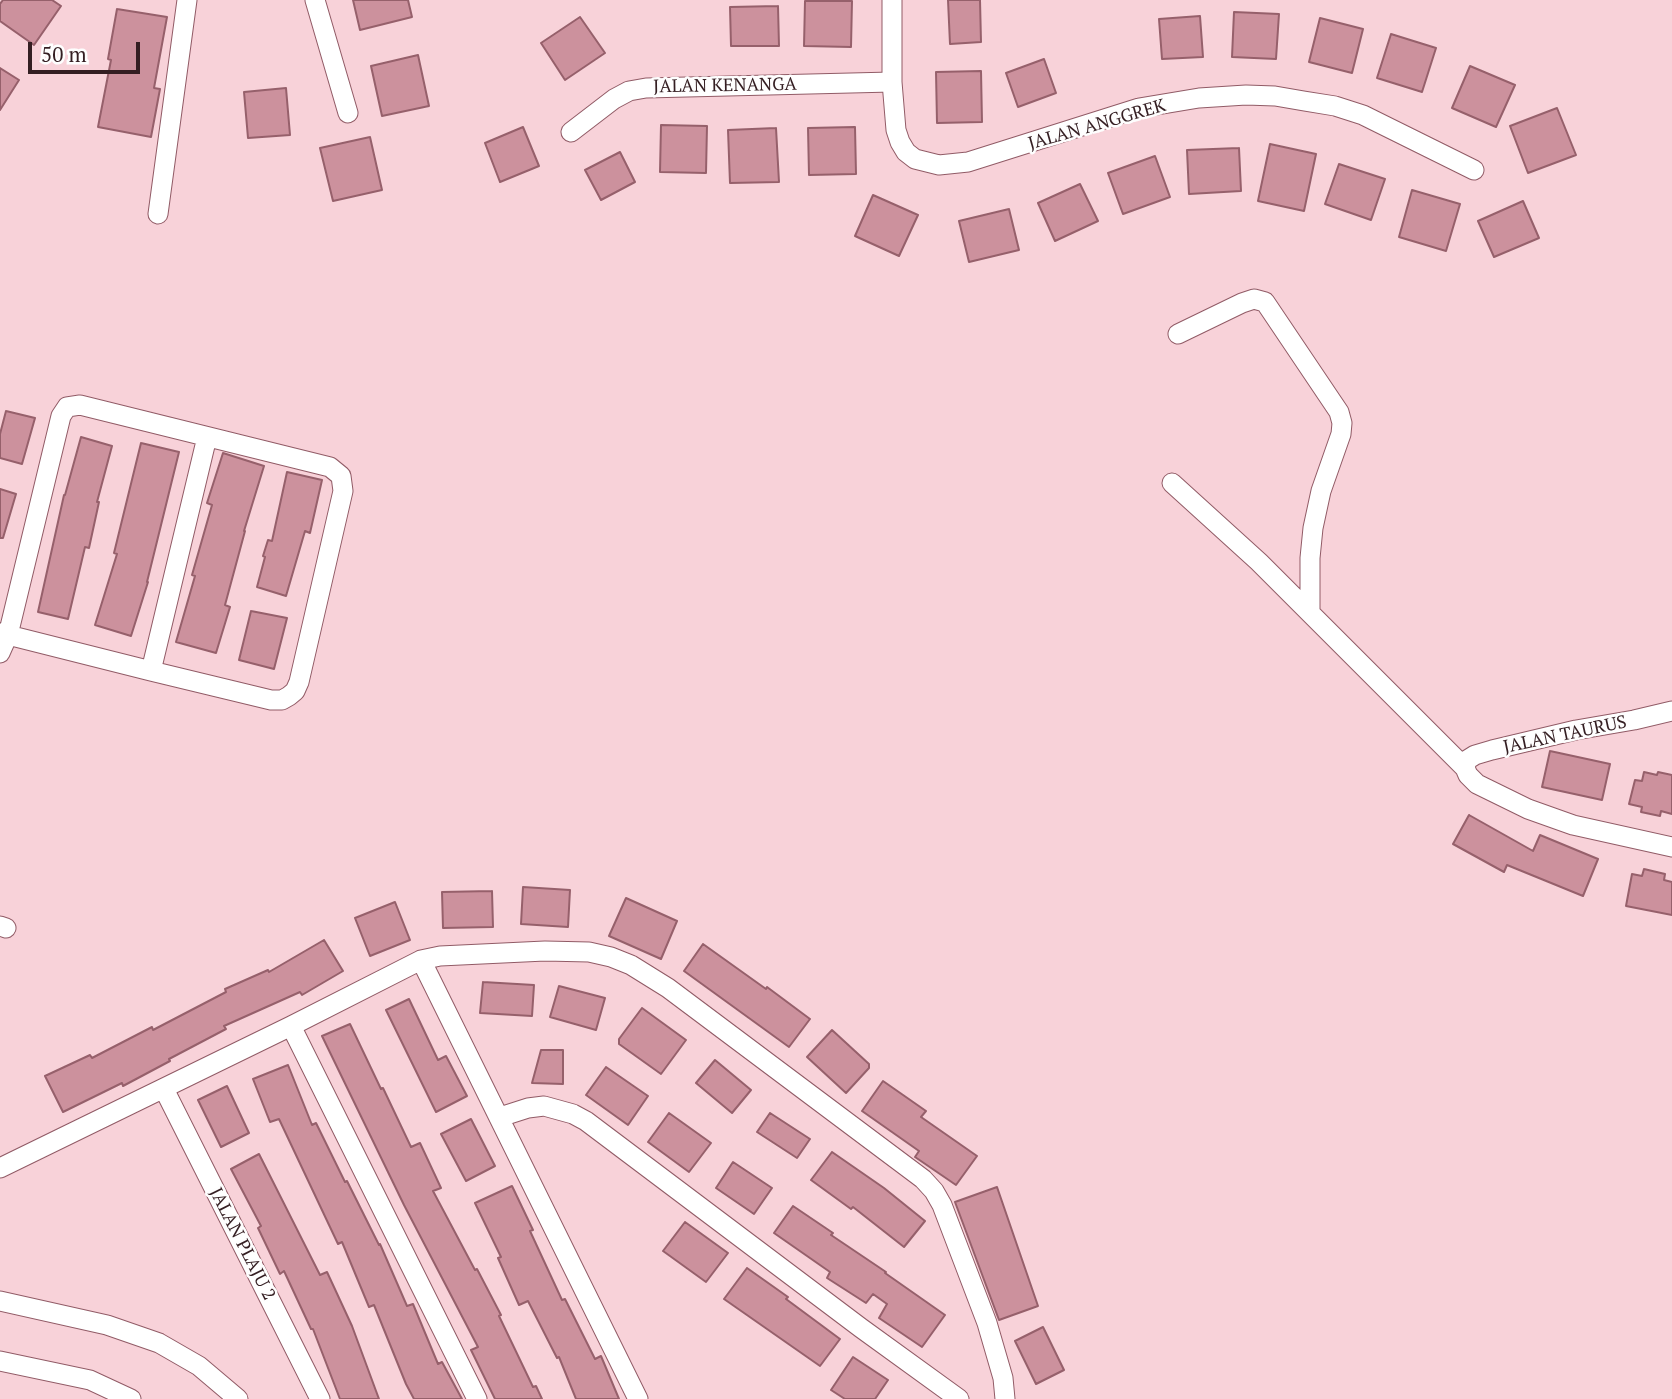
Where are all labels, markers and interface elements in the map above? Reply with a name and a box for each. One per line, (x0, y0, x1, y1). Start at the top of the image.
scale bar (32, 28, 144, 72)
text: 50 m (41, 40, 87, 68)
street label: JALAN KENANGA (653, 74, 797, 98)
street label: JALAN ANGGREK (1026, 95, 1168, 155)
street label: JALAN TAURUS (1501, 711, 1629, 759)
street label: JALAN PLAJU 2 (204, 1184, 280, 1304)

